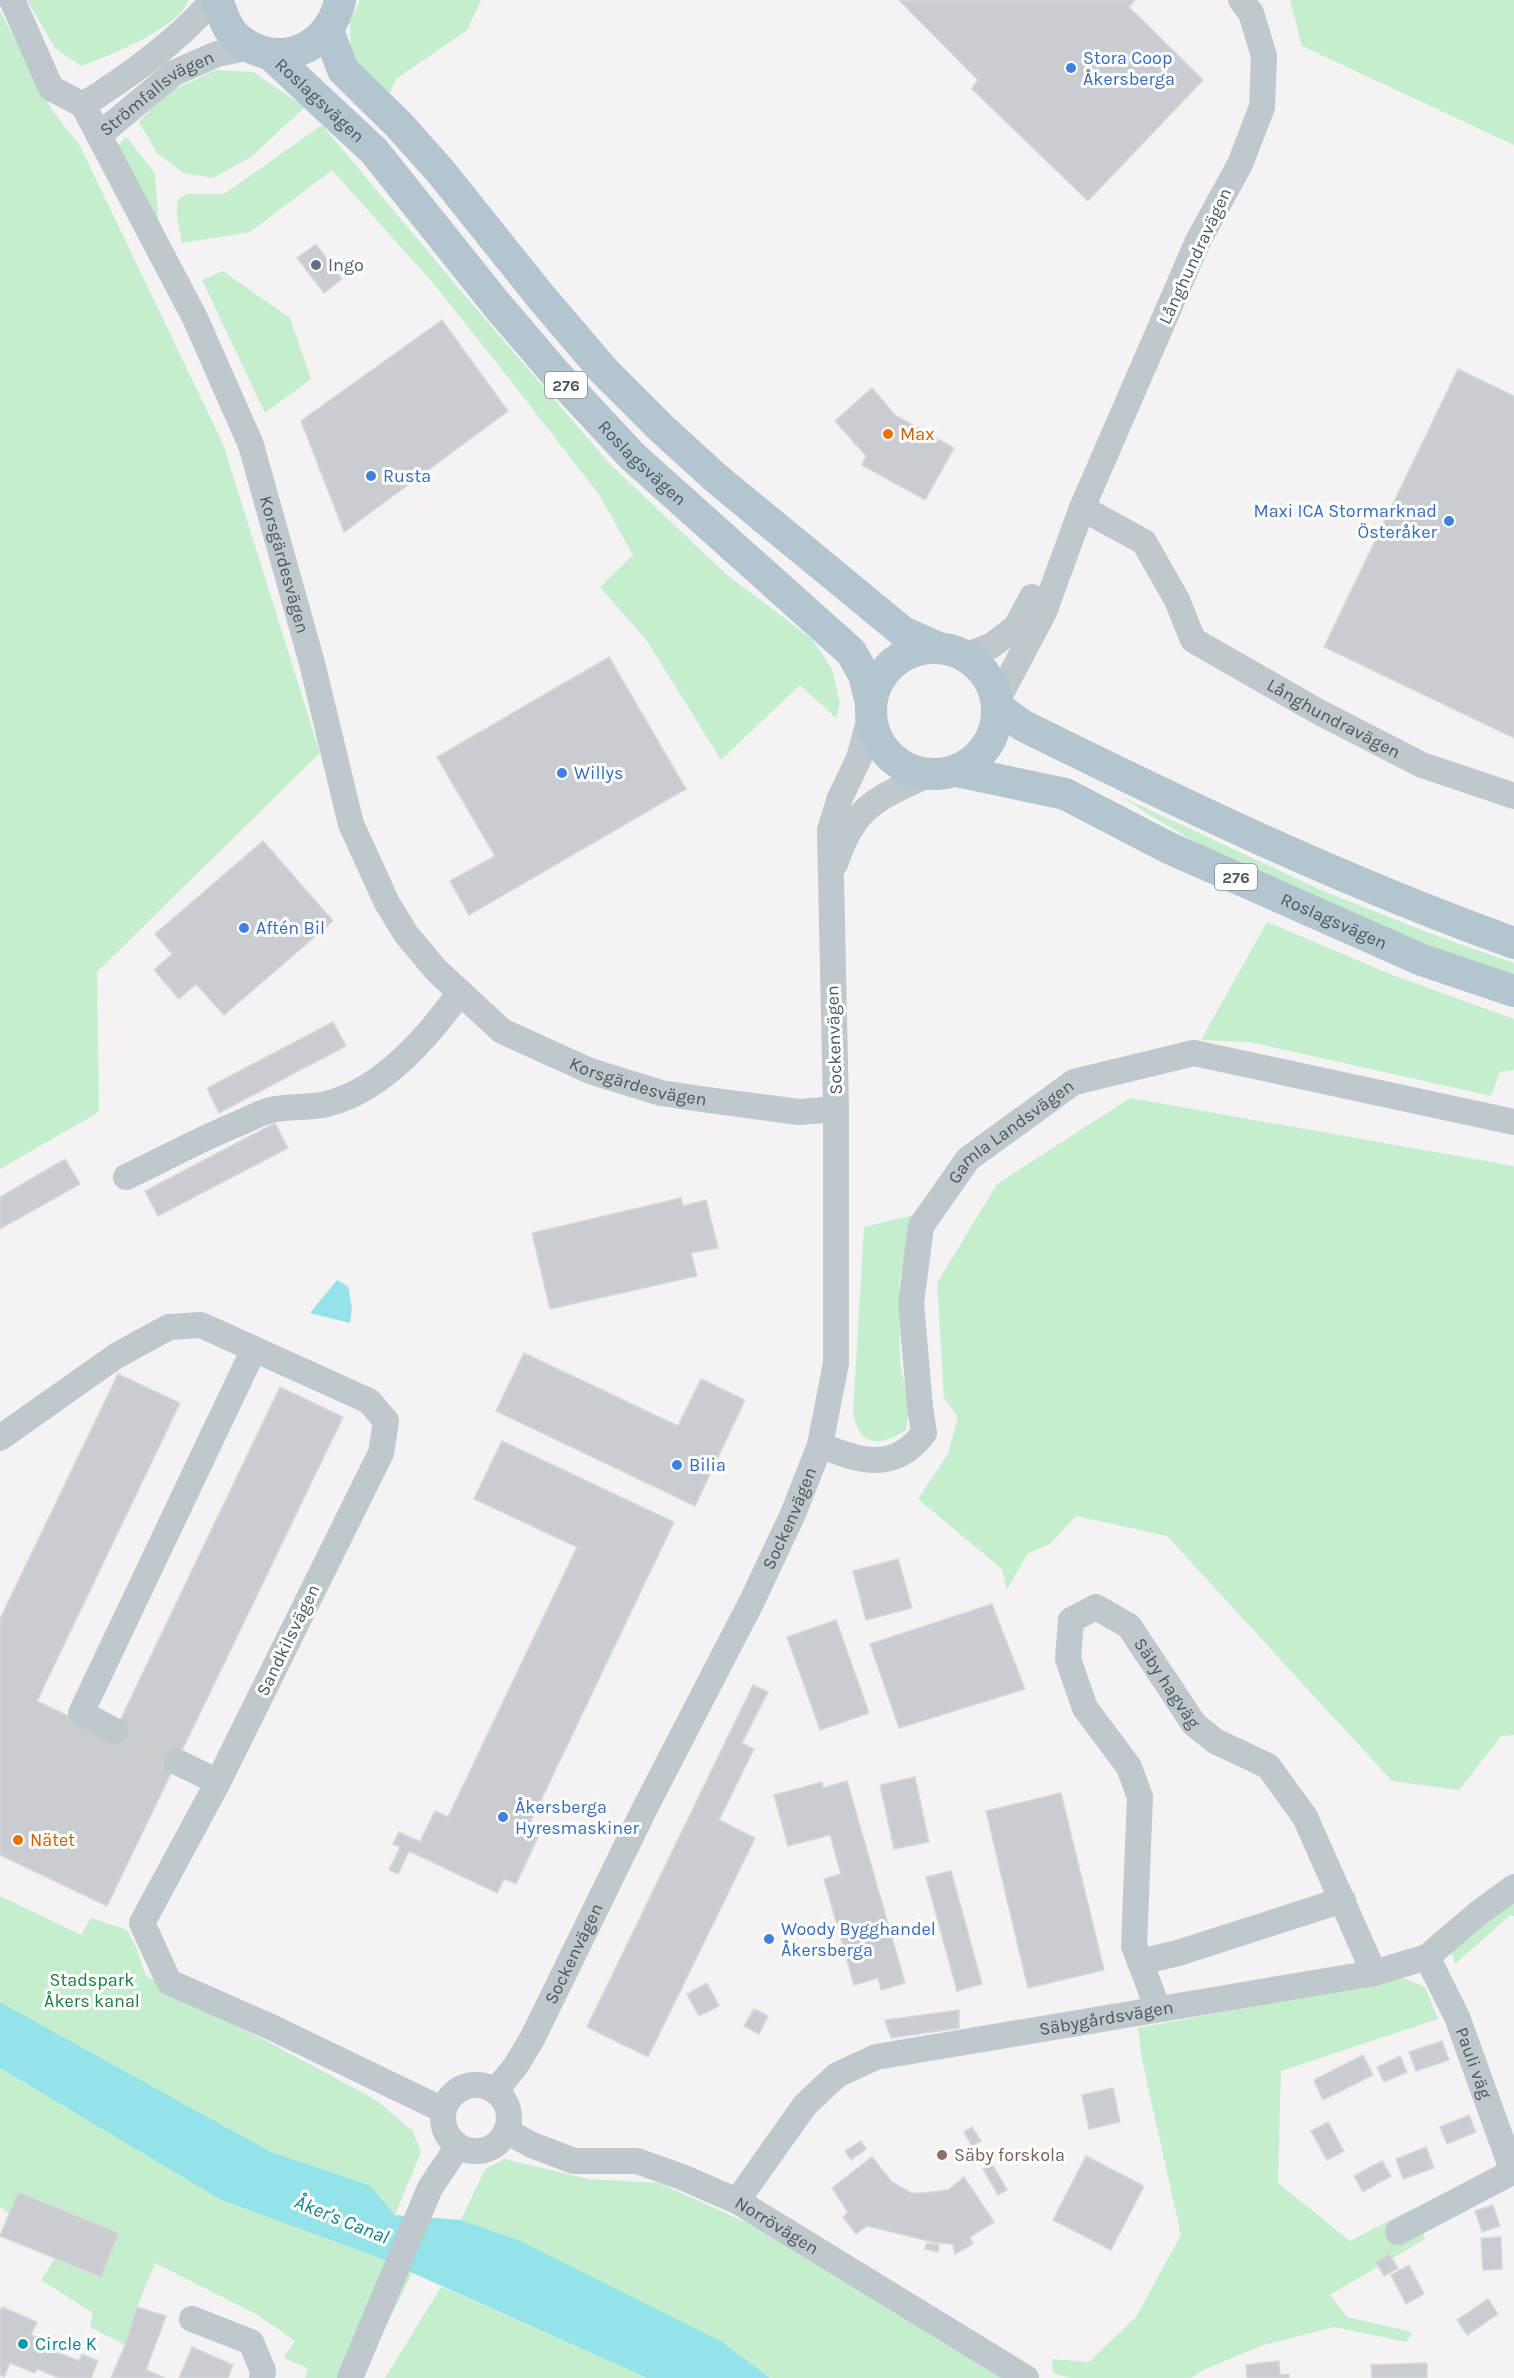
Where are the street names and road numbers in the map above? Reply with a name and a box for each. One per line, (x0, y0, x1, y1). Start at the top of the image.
street label: Strömfallsvägen (95, 46, 217, 141)
street label: Roslagsvägen (270, 53, 369, 147)
street label: Långhundravägen (1154, 184, 1236, 328)
road number: 276 (545, 372, 587, 398)
street label: Roslagsvägen (593, 416, 691, 510)
street label: Korsgärdesvägen (255, 493, 314, 636)
street label: Långhundravägen (1263, 674, 1404, 763)
road number: 276 (1215, 864, 1257, 890)
street label: Roslagsvägen (1277, 888, 1391, 954)
street label: Sockenvägen (821, 985, 847, 1095)
street label: Korsgärdesvägen (566, 1052, 708, 1111)
street label: Gamla Landsvägen (943, 1075, 1078, 1188)
street label: Sockenvägen (757, 1464, 821, 1573)
street label: Sandkilsvägen (251, 1581, 325, 1699)
street label: Säby hagväg (1129, 1634, 1205, 1733)
street label: Sockenvägen (540, 1900, 608, 2008)
street label: Säbygårdsvägen (1038, 1996, 1175, 2040)
street label: Pauli väg (1451, 2024, 1497, 2102)
street label: Norrövägen (731, 2191, 823, 2259)

